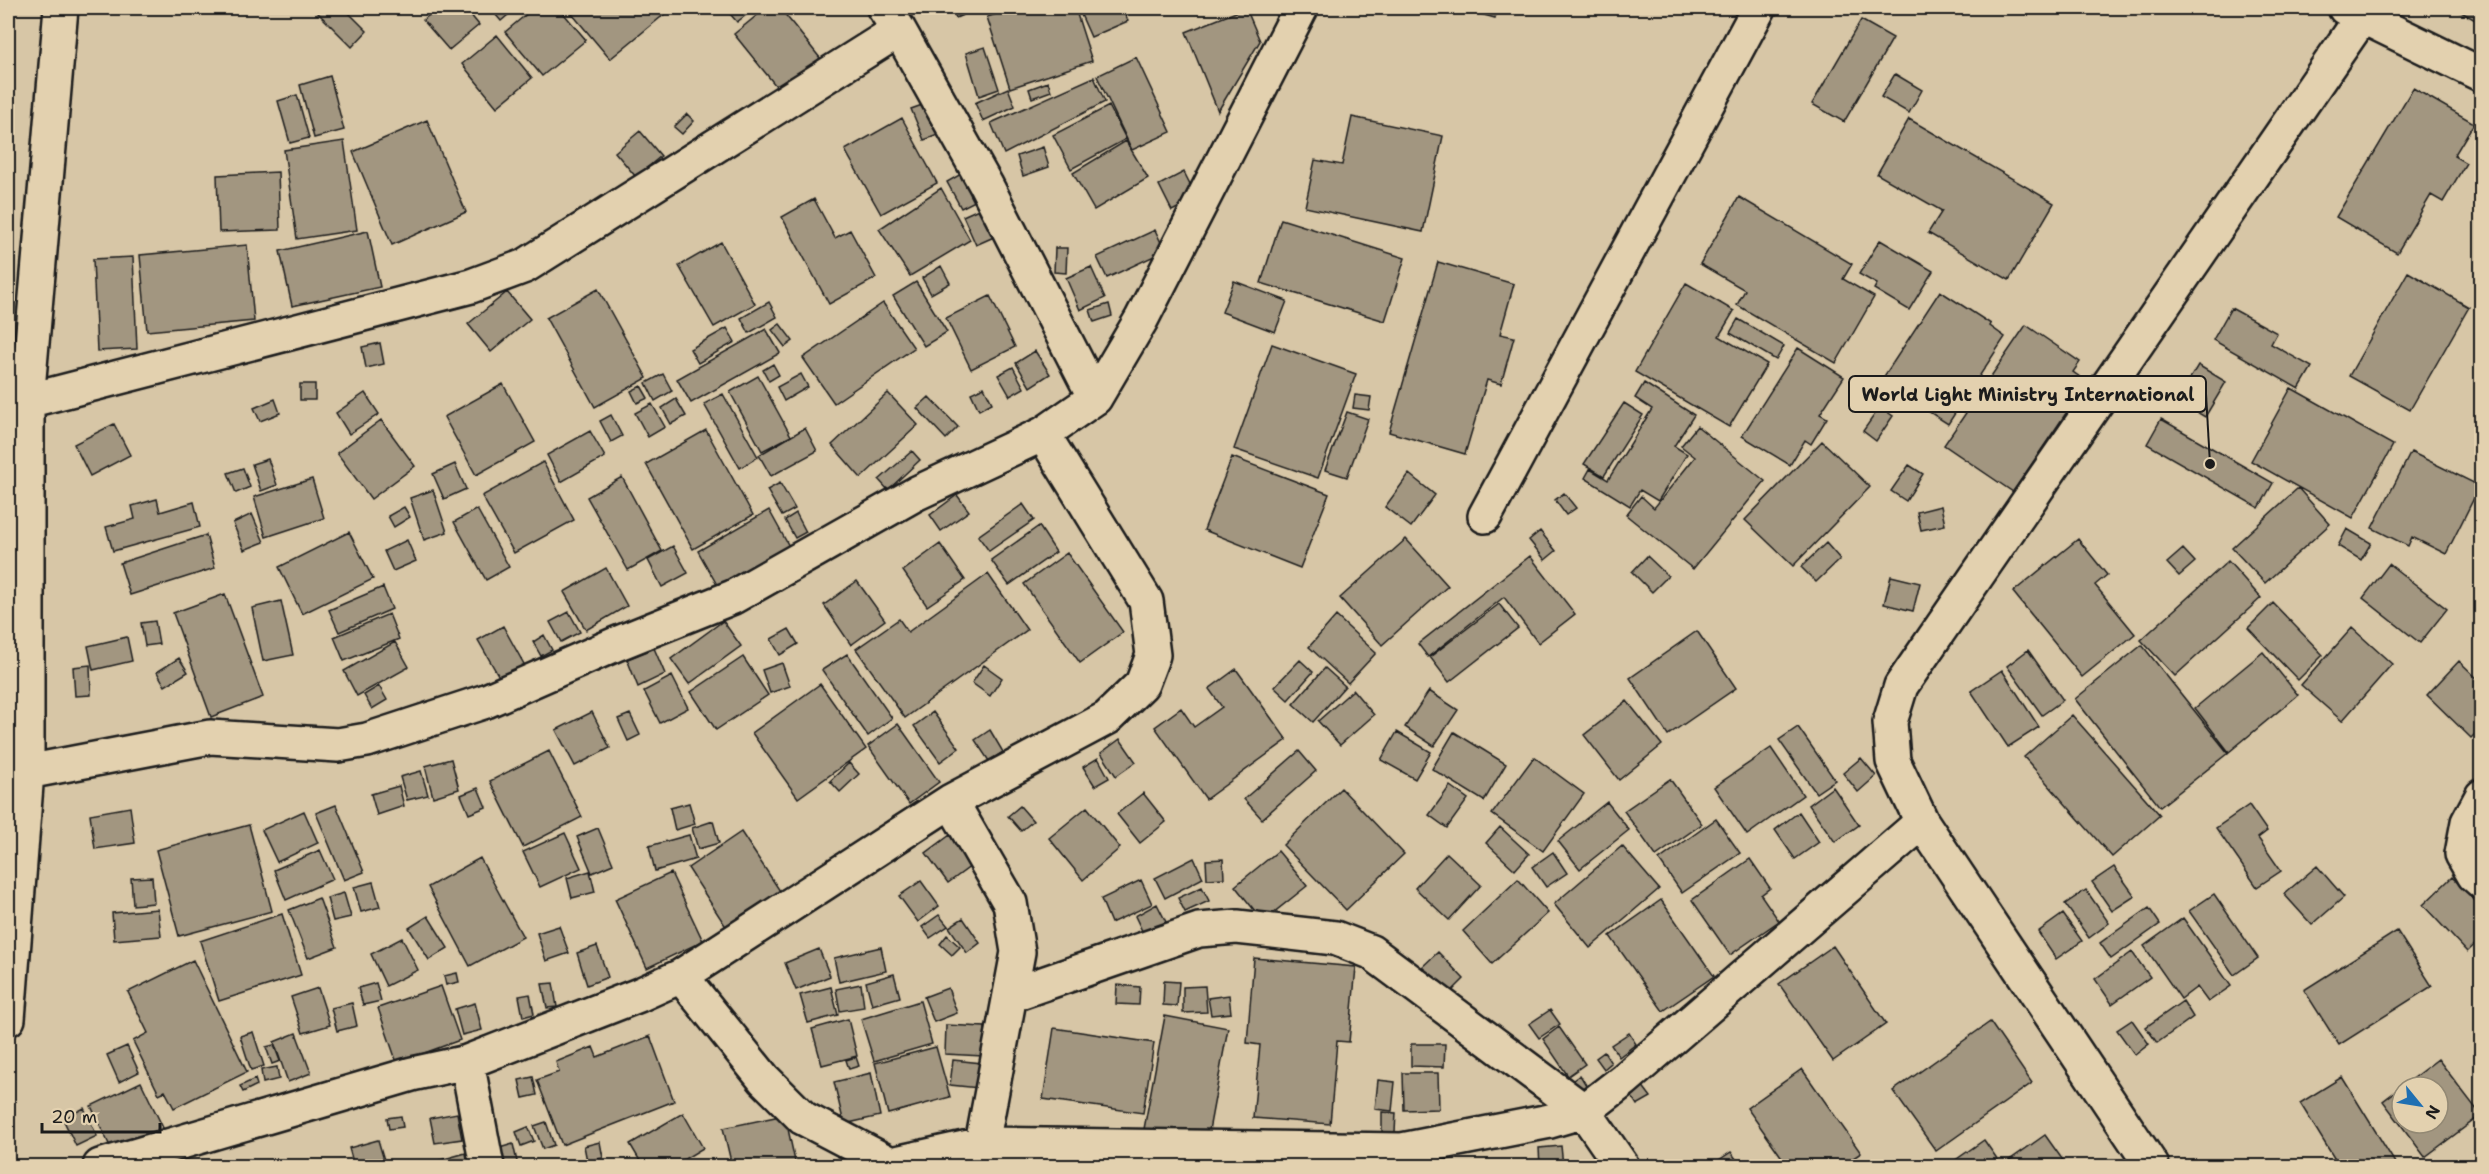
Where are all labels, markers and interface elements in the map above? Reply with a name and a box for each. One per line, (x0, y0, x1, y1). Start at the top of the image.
callout: World Light Ministry International (1849, 376, 2206, 412)
text: World Light Ministry International (1862, 383, 2194, 407)
north arrow (2390, 1075, 2450, 1135)
scale bar (42, 1096, 160, 1134)
text: N (2420, 1102, 2445, 1123)
text: 20 m (51, 1105, 97, 1129)

